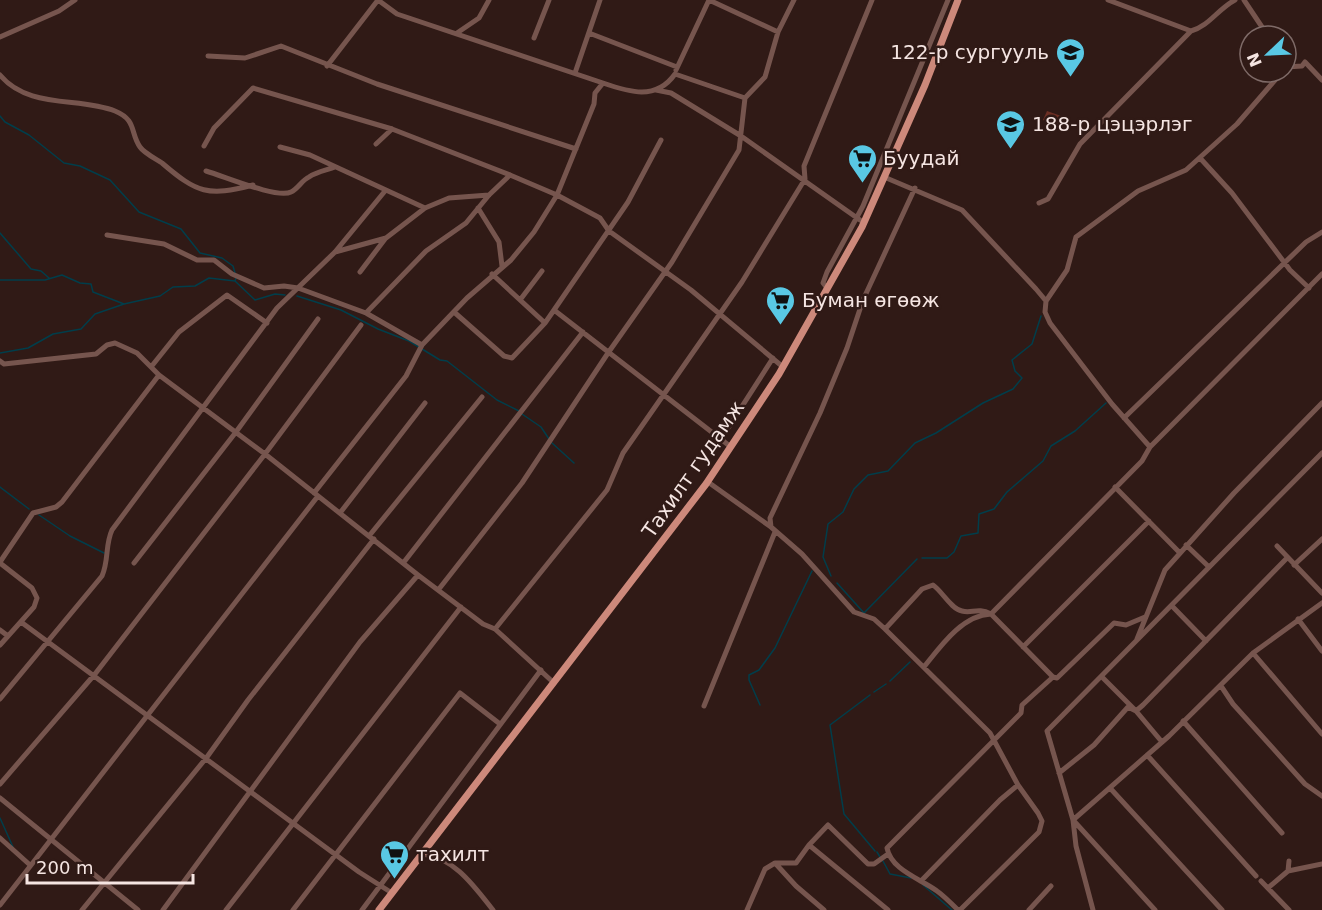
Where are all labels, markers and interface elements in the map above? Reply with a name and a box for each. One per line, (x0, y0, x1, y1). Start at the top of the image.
north arrow (1238, 24, 1298, 84)
school or university icon: 122-р сургууль (1054, 36, 1086, 78)
place label: 122-р сургууль (890, 40, 1049, 64)
text: N (1243, 50, 1266, 70)
school or university icon: 188-р цэцэрлэг (995, 108, 1027, 150)
place label: 188-р цэцэрлэг (1032, 112, 1193, 136)
supermarket icon: Буудай (846, 142, 878, 184)
place label: Буудай (883, 146, 959, 170)
supermarket icon: Буман өгөөж (765, 284, 797, 326)
place label: Буман өгөөж (802, 288, 940, 312)
street label: Тахилт гудамж (636, 396, 749, 543)
supermarket icon: тахилт (379, 838, 411, 880)
place label: тахилт (416, 842, 490, 866)
scale bar (27, 847, 194, 885)
text: 200 m (36, 857, 94, 878)

